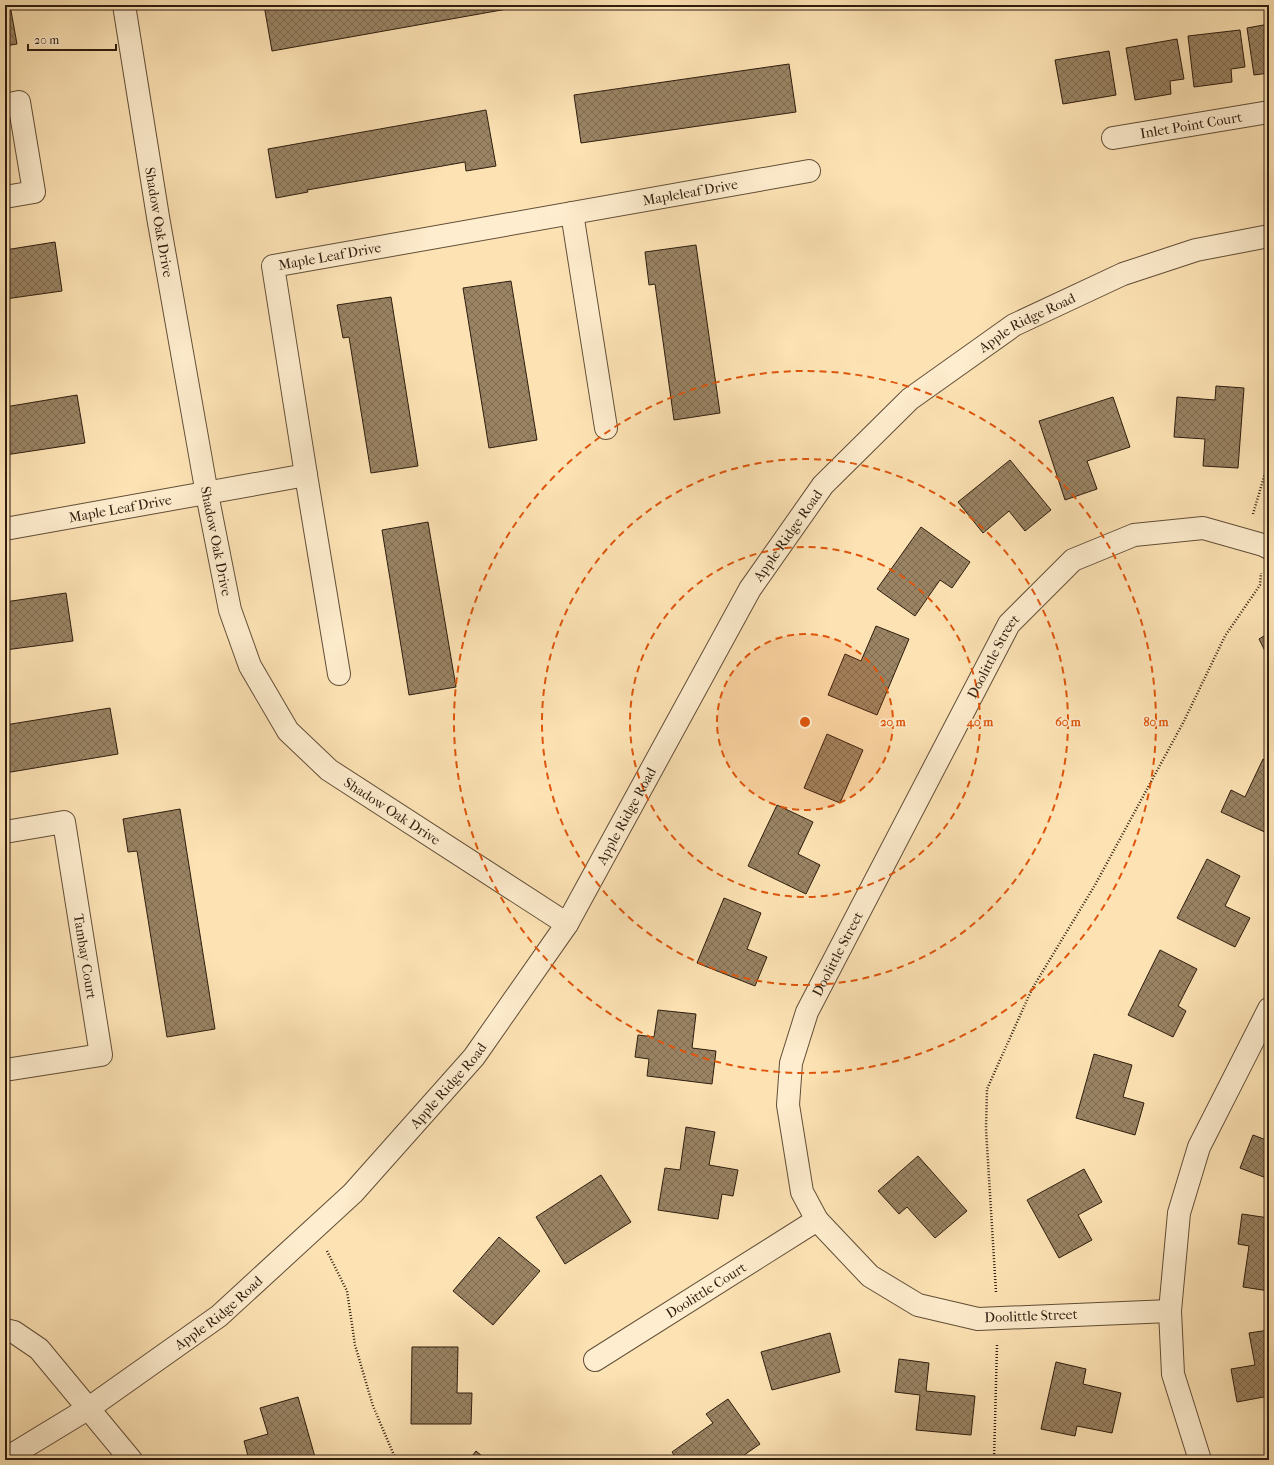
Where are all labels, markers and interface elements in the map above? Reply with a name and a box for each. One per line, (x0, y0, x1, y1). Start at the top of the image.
scale bar (28, 26, 116, 52)
text: 20 m (34, 33, 59, 47)
street label: Inlet Point Court (1139, 108, 1243, 142)
street label: Shadow Oak Drive (142, 166, 177, 279)
street label: Mapleleaf Drive (641, 175, 739, 209)
street label: Maple Leaf Drive (277, 238, 383, 273)
street label: Apple Ridge Road (974, 289, 1078, 357)
street label: Shadow Oak Drive (197, 485, 236, 597)
street label: Apple Ridge Road (749, 486, 826, 585)
street label: Maple Leaf Drive (67, 491, 173, 526)
street label: Doolittle Street (963, 610, 1023, 701)
centre of rings (798, 715, 812, 729)
text: 20 m (880, 715, 907, 729)
text: 40 m (966, 715, 994, 730)
text: 60 m (1055, 715, 1082, 729)
text: 80 m (1143, 715, 1170, 729)
street label: Apple Ridge Road (592, 764, 660, 868)
street label: Shadow Oak Drive (341, 774, 444, 848)
street label: Doolittle Street (808, 908, 866, 999)
street label: Tambay Court (70, 913, 100, 1000)
street label: Apple Ridge Road (405, 1039, 490, 1133)
street label: Doolittle Court (662, 1258, 749, 1322)
street label: Apple Ridge Road (170, 1272, 266, 1354)
street label: Doolittle Street (984, 1306, 1078, 1326)

